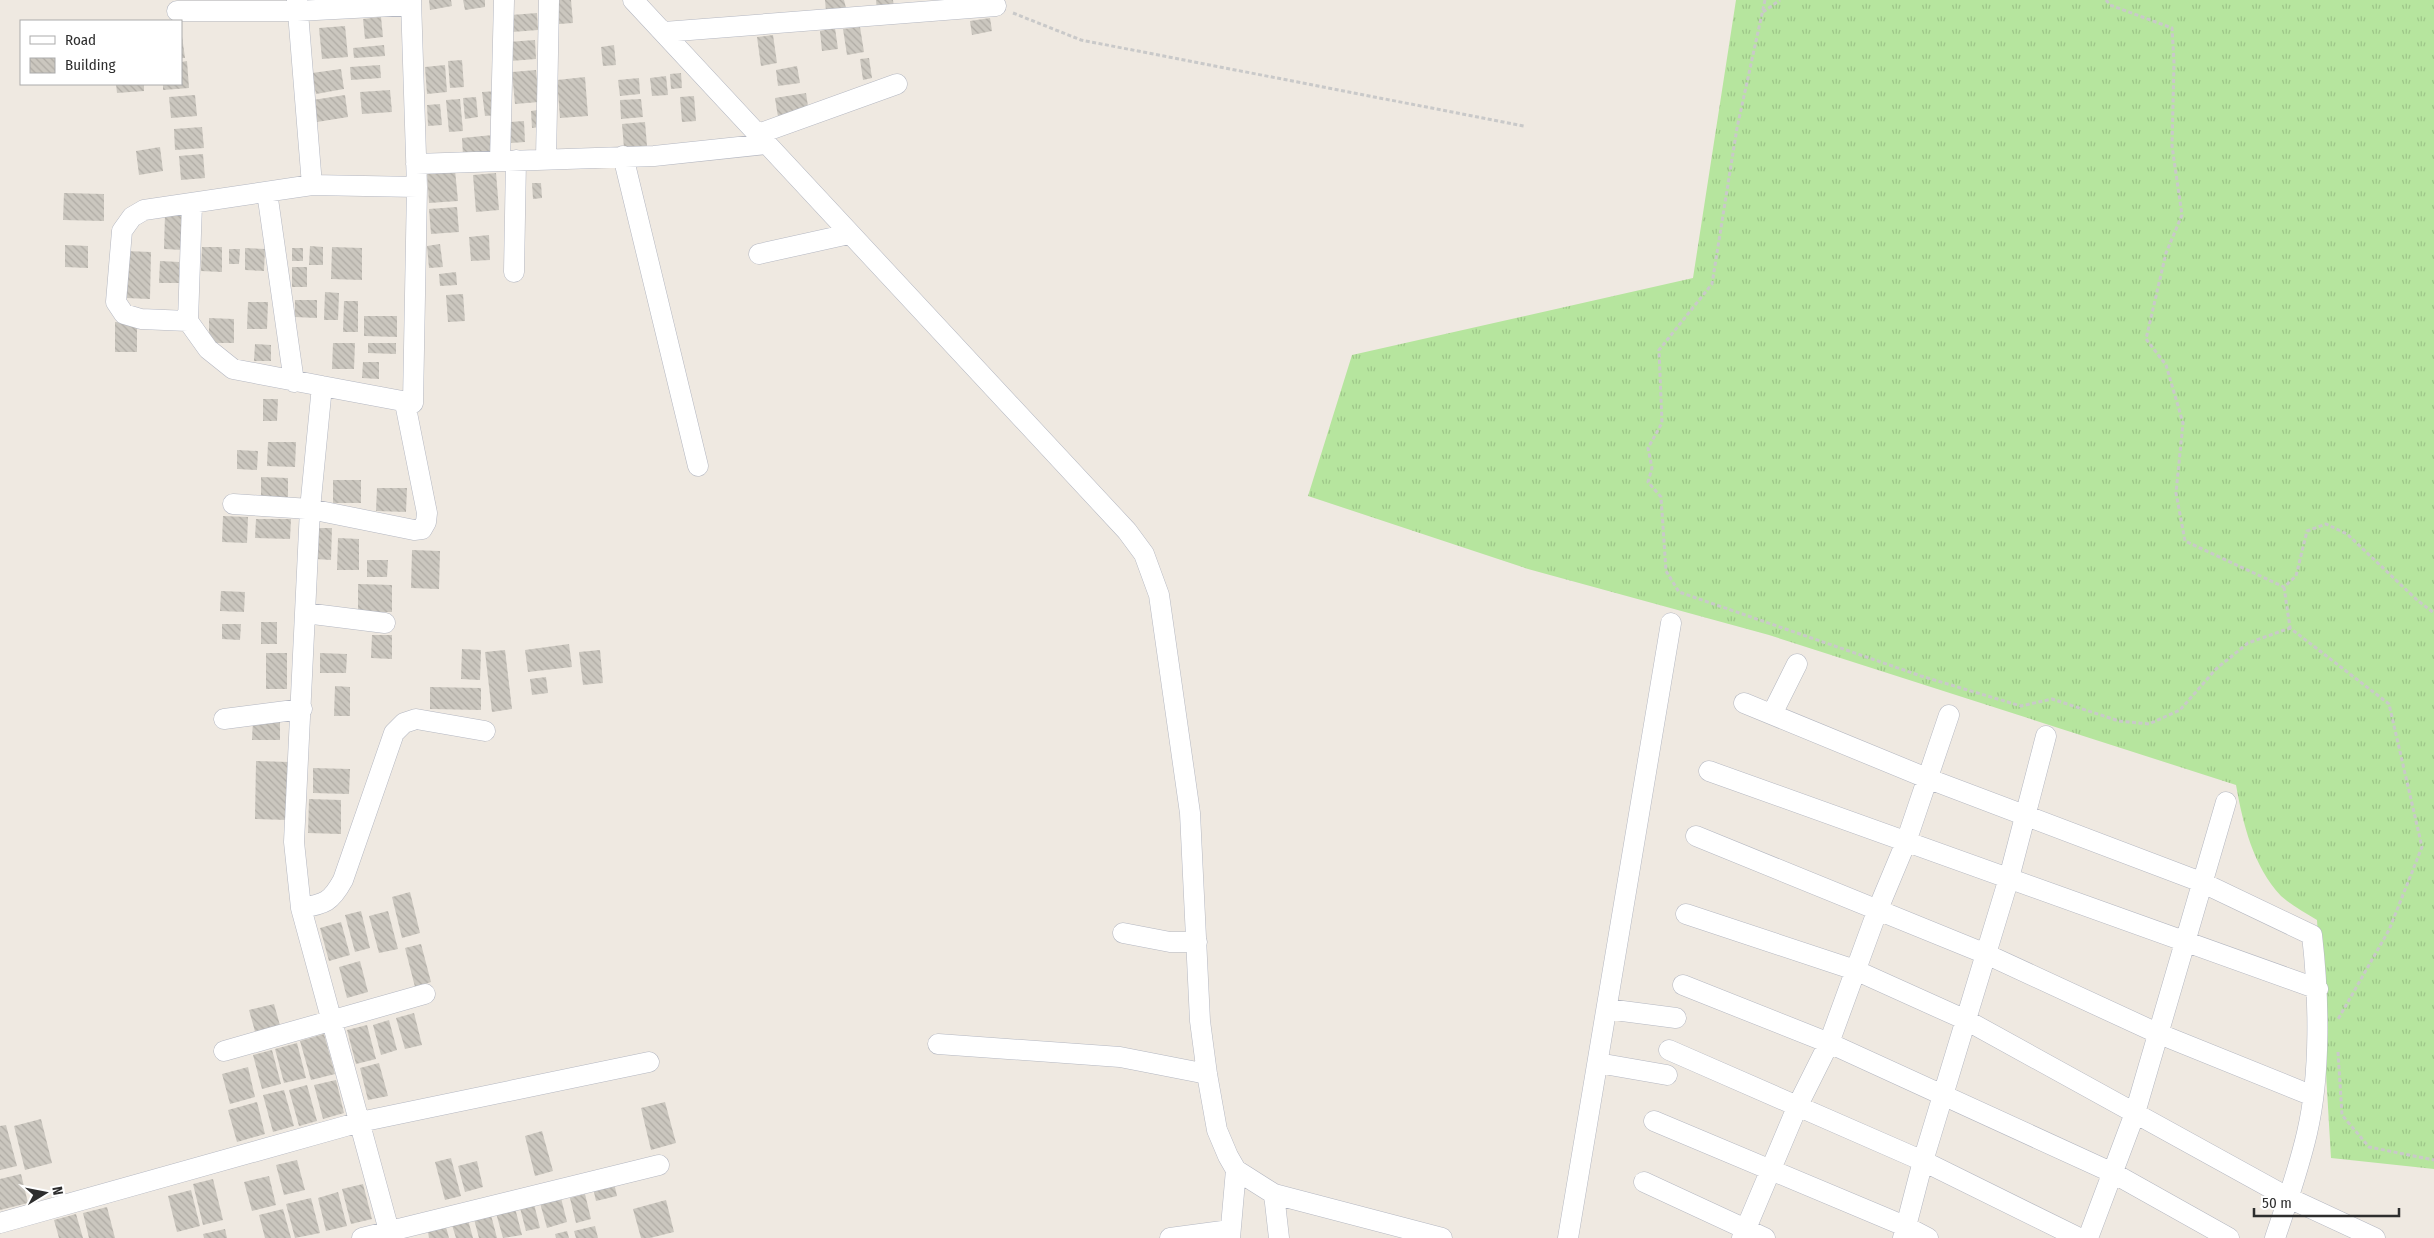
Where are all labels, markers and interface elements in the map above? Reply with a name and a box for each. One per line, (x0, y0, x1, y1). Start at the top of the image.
legend (20, 20, 182, 85)
text: Road (65, 31, 96, 49)
text: Building (65, 56, 116, 74)
north arrow (20, 1168, 70, 1218)
text: N (48, 1185, 66, 1196)
scale bar (2254, 1186, 2399, 1218)
text: 50 m (2262, 1194, 2292, 1212)

